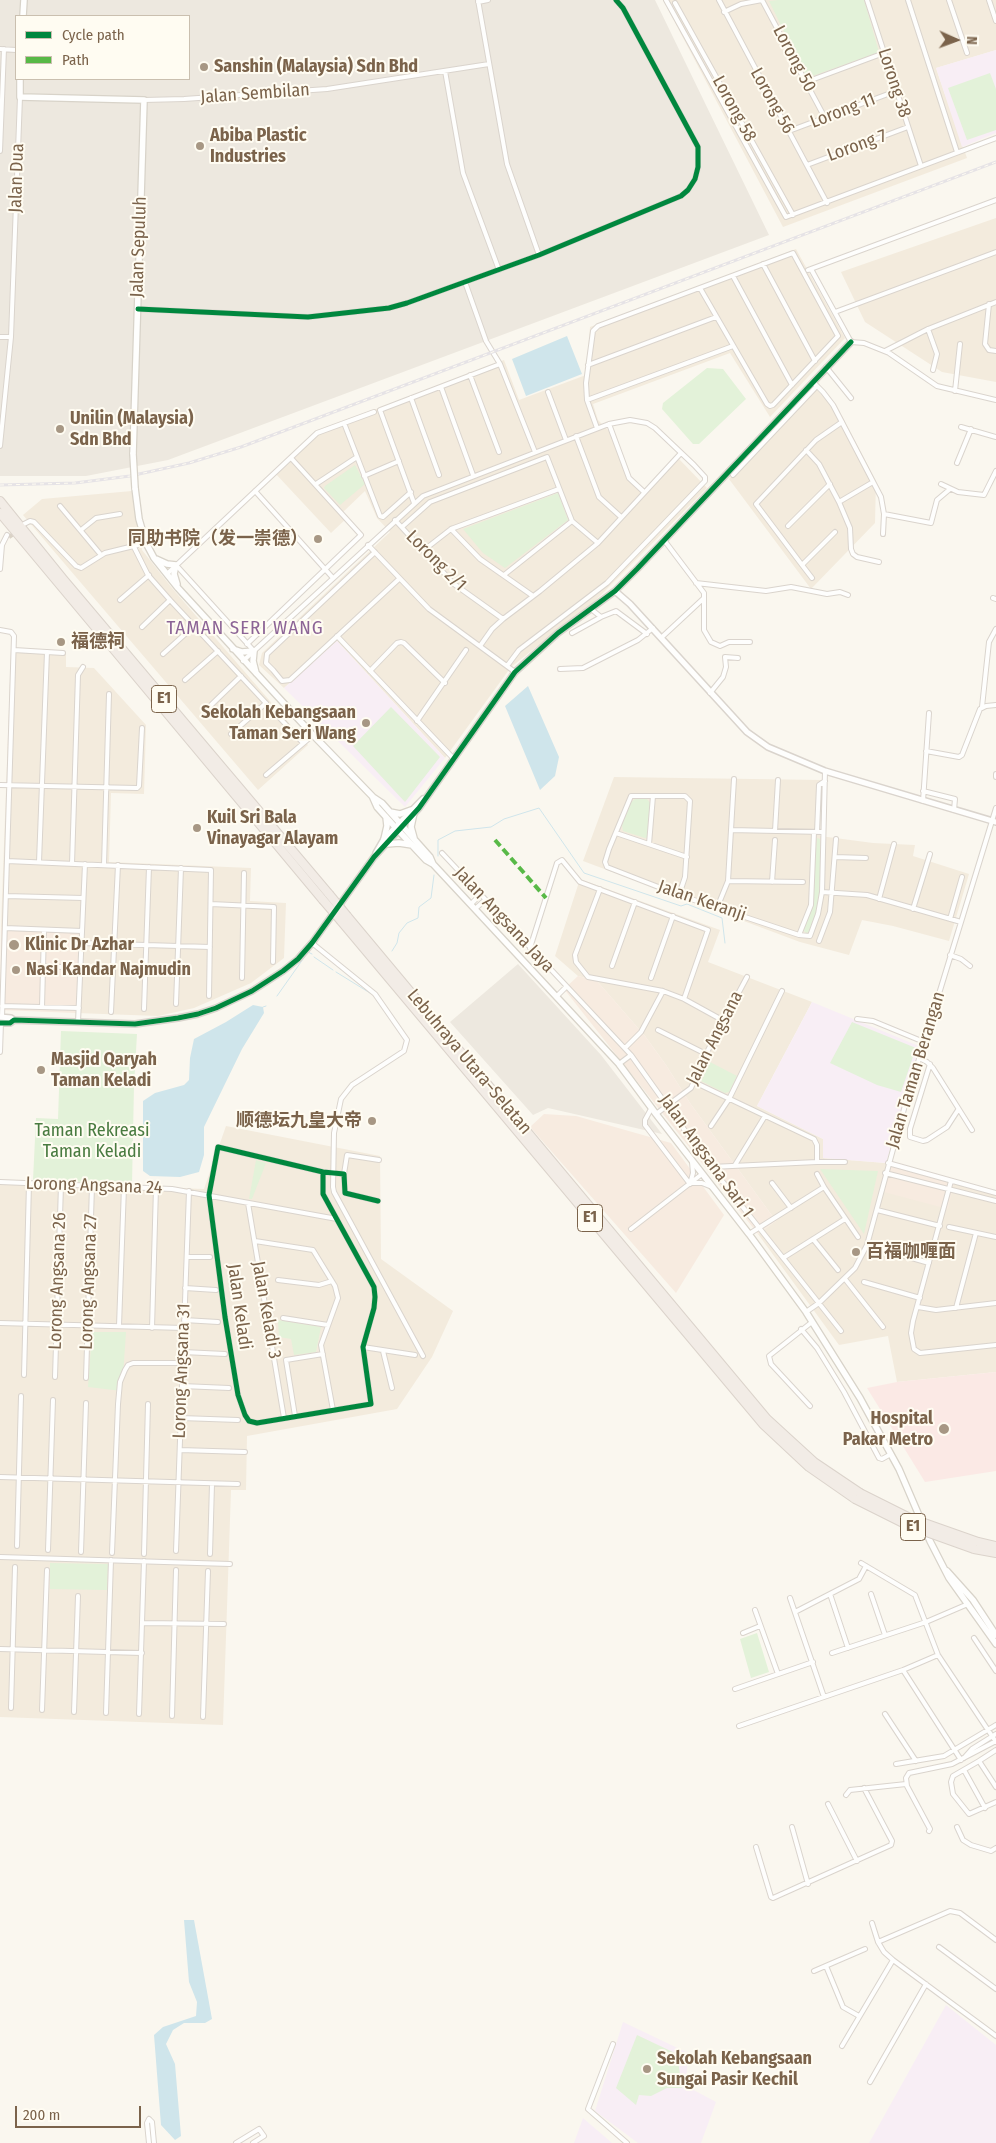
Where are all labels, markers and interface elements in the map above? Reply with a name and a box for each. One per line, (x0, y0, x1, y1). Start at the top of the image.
legend (15, 15, 190, 80)
north arrow (931, 15, 981, 65)
street label: Lorong 50 (768, 22, 820, 96)
text: Cycle path (62, 26, 125, 44)
text: N (963, 36, 980, 45)
street label: Lorong 38 (873, 46, 915, 120)
text: Path (62, 51, 89, 69)
place label: Sanshin (Malaysia) Sdn Bhd (214, 56, 418, 78)
marker: Sanshin (Malaysia) Sdn Bhd (198, 61, 210, 73)
street label: Lorong 56 (745, 64, 799, 138)
street label: Lorong 58 (707, 72, 761, 146)
street label: Jalan Sembilan (200, 79, 310, 109)
street label: Lorong 11 (807, 89, 879, 133)
place label: Abiba Plastic Industries (210, 125, 307, 168)
street label: Lorong 7 (824, 125, 890, 167)
marker: Abiba Plastic Industries (194, 140, 206, 152)
street label: Jalan Dua (5, 143, 29, 213)
street label: Jalan Sepuluh (126, 196, 152, 298)
place label: Unilin (Malaysia) Sdn Bhd (70, 408, 193, 450)
marker: Unilin (Malaysia) Sdn Bhd (54, 423, 66, 435)
street label: Lorong 2/1 (401, 526, 471, 596)
place label: 同助书院（发一崇德） (128, 528, 308, 550)
marker: 同助书院（发一崇德） (312, 533, 324, 545)
district label: TAMAN SERI WANG (165, 618, 325, 640)
place label: 福德祠 (71, 631, 125, 653)
marker: 福德祠 (55, 636, 67, 648)
road number: E1 (152, 686, 176, 712)
place label: Sekolah Kebangsaan Taman Seri Wang (201, 702, 356, 744)
marker: Sekolah Kebangsaan Taman Seri Wang (360, 717, 372, 729)
place label: Kuil Sri Bala Vinayagar Alayam (207, 807, 338, 850)
marker: Kuil Sri Bala Vinayagar Alayam (191, 822, 203, 834)
street label: Jalan Angsana Jaya (449, 863, 559, 977)
street label: Jalan Keranji (655, 876, 749, 926)
place label: Klinic Dr Azhar (25, 934, 134, 956)
marker: Klinic Dr Azhar (7, 938, 21, 952)
place label: Nasi Kandar Najmudin (26, 959, 191, 981)
marker: Nasi Kandar Najmudin (10, 964, 22, 976)
street label: Lebuhraya Utara–Selatan (402, 985, 536, 1139)
street label: Jalan Angsana (682, 987, 748, 1089)
street label: Jalan Taman Berangan (882, 989, 950, 1151)
place label: Masjid Qaryah Taman Keladi (51, 1049, 157, 1092)
marker: Masjid Qaryah Taman Keladi (35, 1064, 47, 1076)
street label: Jalan Angsana Sari 1 (654, 1090, 758, 1222)
place label: 顺德坛九皇大帝 (236, 1110, 362, 1132)
marker: 顺德坛九皇大帝 (366, 1115, 378, 1127)
park label: Taman Rekreasi Taman Keladi (35, 1120, 149, 1162)
street label: Lorong Angsana 24 (25, 1173, 163, 1199)
road number: E1 (578, 1204, 602, 1232)
street label: Lorong Angsana 26 (45, 1212, 71, 1350)
street label: Lorong Angsana 27 (76, 1214, 102, 1350)
place label: 百福咖喱面 (866, 1241, 956, 1263)
marker: 百福咖喱面 (850, 1246, 862, 1258)
street label: Jalan Keladi 3 (247, 1259, 285, 1361)
street label: Jalan Keladi (222, 1263, 256, 1351)
street label: Lorong Angsana 31 (169, 1303, 195, 1439)
place label: Hospital Pakar Metro (843, 1408, 933, 1450)
marker: Hospital Pakar Metro (937, 1422, 951, 1436)
road number: E1 (900, 1514, 926, 1540)
place label: Sekolah Kebangsaan Sungai Pasir Kechil (657, 2048, 812, 2090)
marker: Sekolah Kebangsaan Sungai Pasir Kechil (641, 2063, 653, 2075)
scale bar (18, 2096, 144, 2128)
text: 200 m (23, 2106, 60, 2124)

